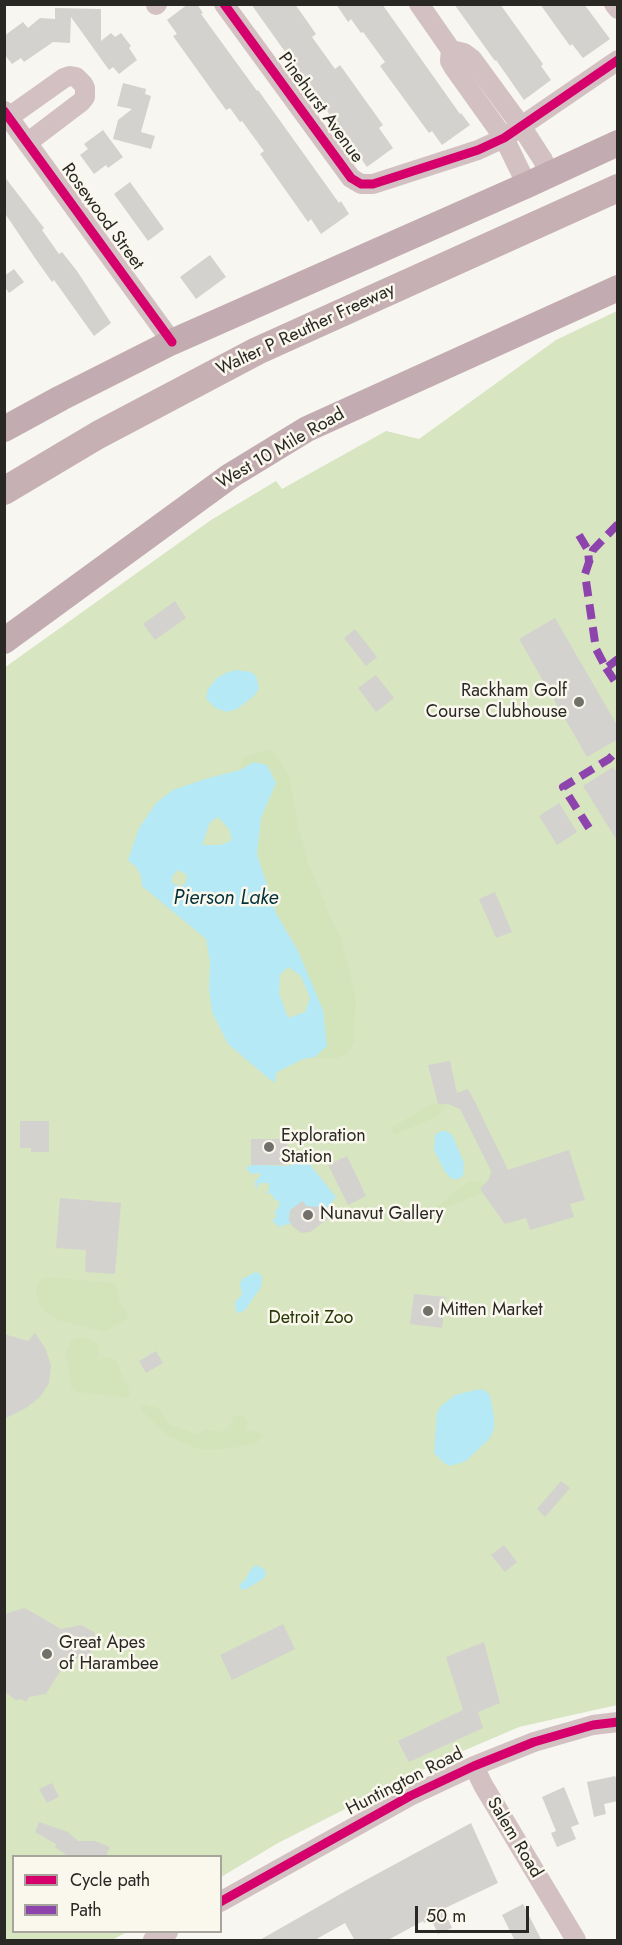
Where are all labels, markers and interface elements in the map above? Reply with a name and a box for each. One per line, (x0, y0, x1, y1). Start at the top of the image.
street label: Pinehurst Avenue (273, 49, 367, 167)
street label: Rosewood Street (56, 160, 148, 274)
street label: Walter P Reuther Freeway (213, 279, 399, 381)
street label: West 10 Mile Road (213, 404, 349, 494)
place label: Rackham Golf Course Clubhouse (426, 681, 567, 724)
marker: Rackham Golf Course Clubhouse (572, 695, 586, 709)
water label: Pierson Lake (174, 887, 278, 911)
place label: Exploration Station (281, 1126, 366, 1168)
marker: Exploration Station (262, 1140, 276, 1154)
place label: Nunavut Gallery (320, 1204, 443, 1226)
marker: Nunavut Gallery (301, 1208, 315, 1222)
place label: Mitten Market (440, 1300, 543, 1322)
marker: Mitten Market (421, 1304, 435, 1318)
park label: Detroit Zoo (269, 1308, 353, 1330)
place label: Great Apes of Harambee (59, 1633, 159, 1676)
marker: Great Apes of Harambee (40, 1647, 54, 1661)
street label: Huntington Road (343, 1743, 467, 1821)
street label: Salem Road (482, 1794, 546, 1882)
legend (12, 1855, 222, 1933)
text: Cycle path (70, 1867, 150, 1893)
scale bar (418, 1894, 532, 1932)
text: Path (70, 1897, 102, 1923)
text: 50 m (426, 1903, 466, 1929)

